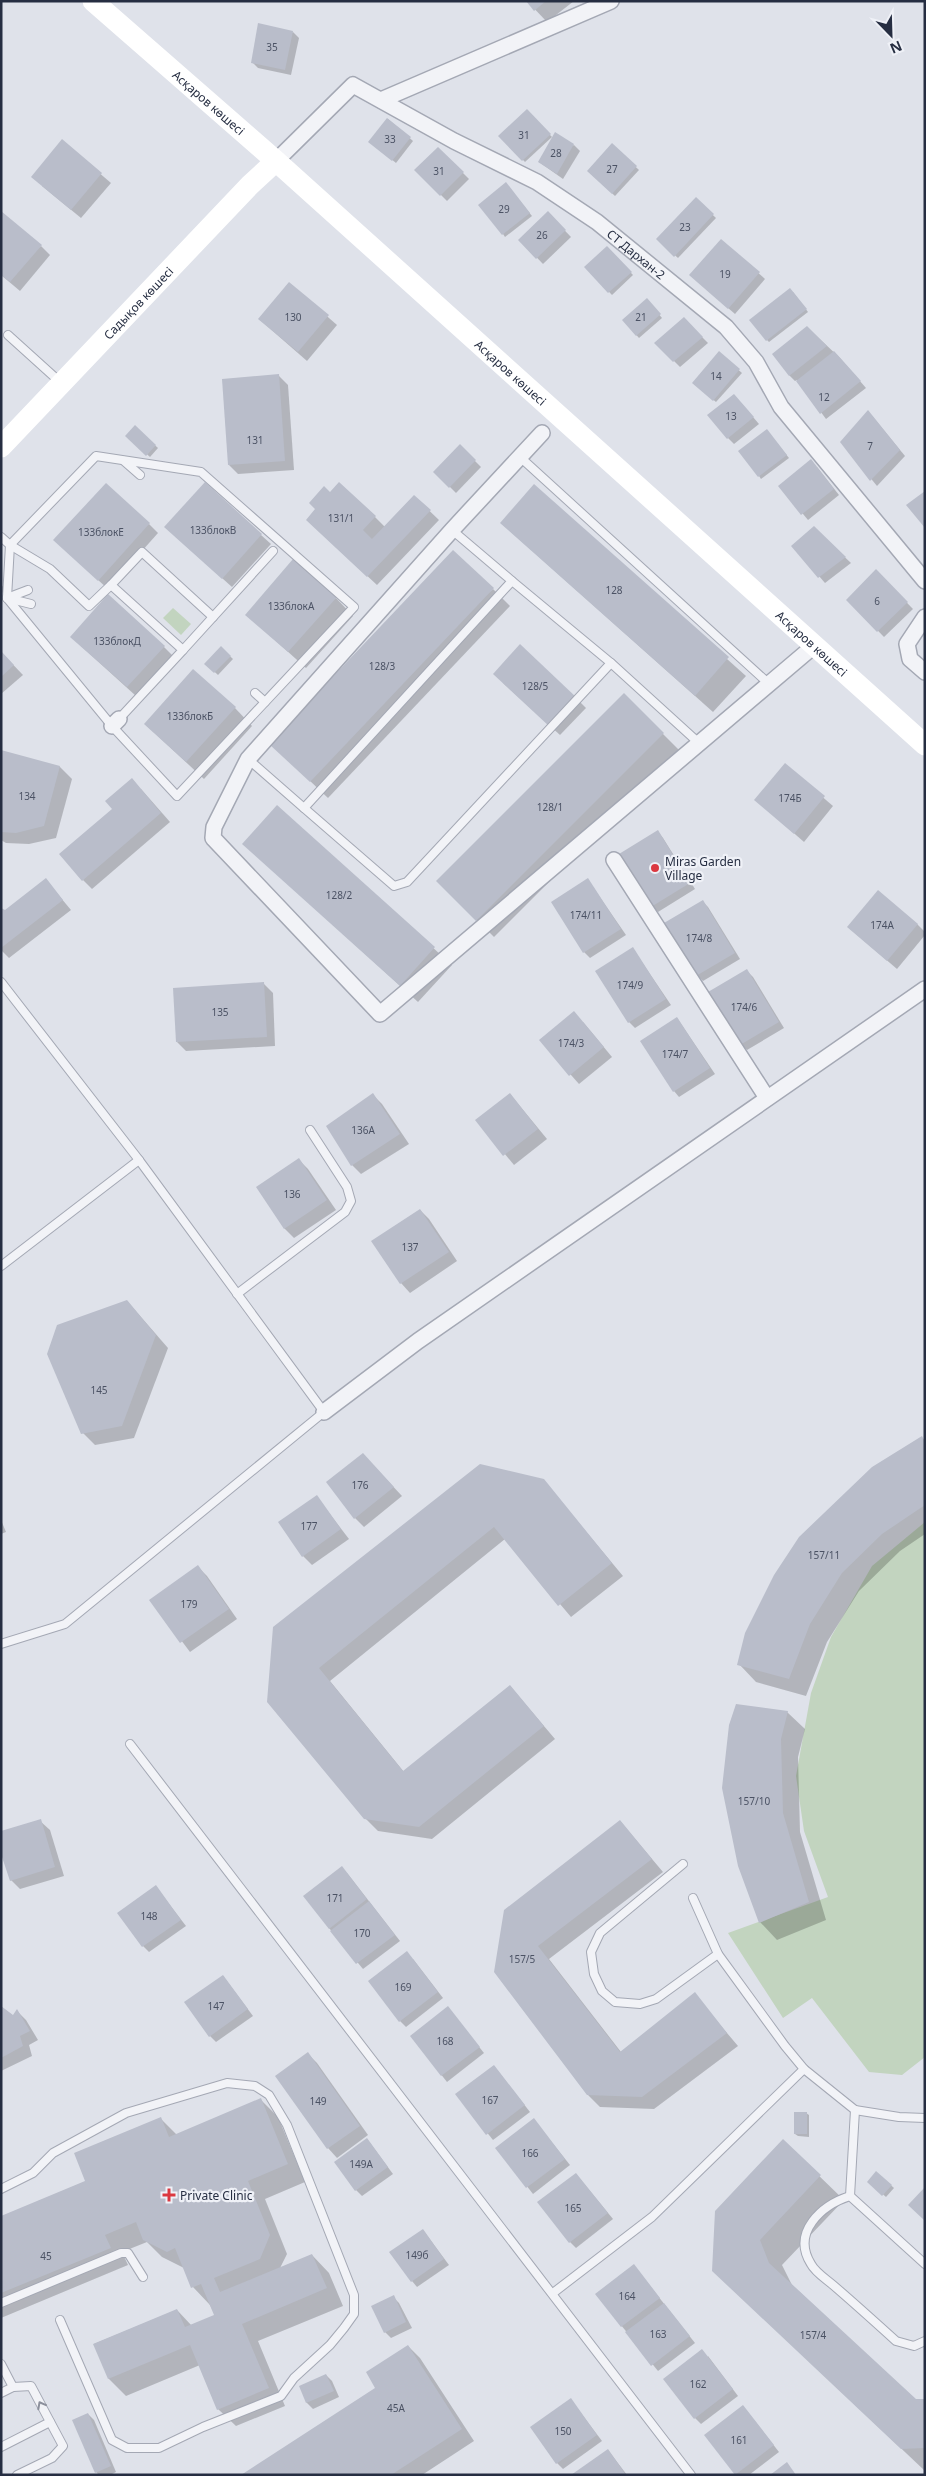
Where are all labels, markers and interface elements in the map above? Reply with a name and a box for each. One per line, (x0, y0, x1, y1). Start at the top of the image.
north arrow (866, 10, 916, 60)
text: N (887, 36, 905, 58)
house number: 35 (266, 40, 278, 54)
street label: Асқаров көшесі (169, 66, 249, 139)
house number: 31 (518, 128, 530, 142)
house number: 33 (384, 132, 396, 146)
house number: 28 (550, 146, 562, 160)
house number: 27 (606, 162, 618, 176)
house number: 31 (433, 164, 445, 178)
house number: 29 (498, 202, 510, 216)
house number: 23 (679, 220, 691, 234)
street label: СТ Дархан-2 (603, 225, 669, 283)
house number: 26 (536, 228, 548, 242)
street label: Садықов көшесі (99, 263, 177, 343)
house number: 19 (719, 267, 731, 281)
house number: 130 (284, 310, 302, 324)
house number: 21 (635, 310, 647, 324)
street label: Асқаров көшесі (471, 336, 550, 409)
house number: 14 (710, 369, 722, 383)
house number: 12 (818, 390, 830, 404)
house number: 13 (725, 409, 737, 423)
house number: 131 (246, 433, 264, 447)
house number: 7 (867, 439, 873, 453)
house number: 131/1 (328, 511, 354, 525)
house number: 133блокВ (190, 523, 236, 537)
house number: 133блокЕ (78, 525, 124, 539)
house number: 128 (605, 583, 623, 597)
house number: 6 (874, 594, 880, 608)
house number: 133блокА (268, 599, 315, 613)
street label: Асқаров көшесі (772, 607, 851, 680)
house number: 133блокД (93, 634, 141, 648)
house number: 128/3 (369, 659, 396, 673)
house number: 128/5 (522, 679, 549, 693)
house number: 133блокБ (167, 709, 213, 723)
house number: 134 (18, 789, 36, 803)
house number: 174Б (778, 791, 802, 805)
house number: 128/1 (537, 800, 563, 814)
place label: Miras Garden Village (665, 853, 741, 884)
marker: Miras Garden Village (649, 862, 661, 874)
house number: 128/2 (326, 888, 353, 902)
house number: 174/11 (570, 908, 602, 922)
house number: 174А (870, 918, 894, 932)
house number: 174/8 (686, 931, 713, 945)
house number: 174/9 (617, 978, 644, 992)
house number: 174/6 (731, 1000, 758, 1014)
house number: 135 (211, 1005, 229, 1019)
house number: 174/3 (558, 1036, 585, 1050)
house number: 174/7 (662, 1047, 689, 1061)
house number: 136А (351, 1123, 375, 1137)
house number: 136 (283, 1187, 301, 1201)
house number: 137 (401, 1240, 419, 1254)
house number: 145 (90, 1383, 108, 1397)
house number: 176 (351, 1478, 369, 1492)
house number: 177 (300, 1519, 318, 1533)
house number: 157/11 (808, 1548, 840, 1562)
house number: 179 (180, 1597, 198, 1611)
house number: 157/10 (738, 1794, 770, 1808)
house number: 171 (326, 1891, 344, 1905)
house number: 148 (140, 1909, 158, 1923)
house number: 170 (353, 1926, 371, 1940)
house number: 157/5 (509, 1952, 536, 1966)
house number: 169 (394, 1980, 412, 1994)
house number: 147 (207, 1999, 225, 2013)
house number: 168 (436, 2034, 454, 2048)
house number: 167 (481, 2093, 499, 2107)
house number: 149 (309, 2094, 327, 2108)
house number: 166 (521, 2146, 539, 2160)
house number: 149А (349, 2157, 373, 2171)
place label: Private Clinic (180, 2187, 253, 2204)
marker: Private Clinic (162, 2188, 176, 2202)
house number: 165 (564, 2201, 582, 2215)
house number: 149б (405, 2248, 429, 2262)
house number: 45 (40, 2249, 52, 2263)
house number: 164 (618, 2289, 636, 2303)
house number: 163 (649, 2327, 667, 2341)
house number: 157/4 (800, 2328, 827, 2342)
house number: 162 (689, 2377, 707, 2391)
one-way arrow (37, 2401, 47, 2410)
house number: 45А (387, 2401, 406, 2415)
house number: 150 (554, 2424, 572, 2438)
house number: 161 (730, 2433, 748, 2447)

